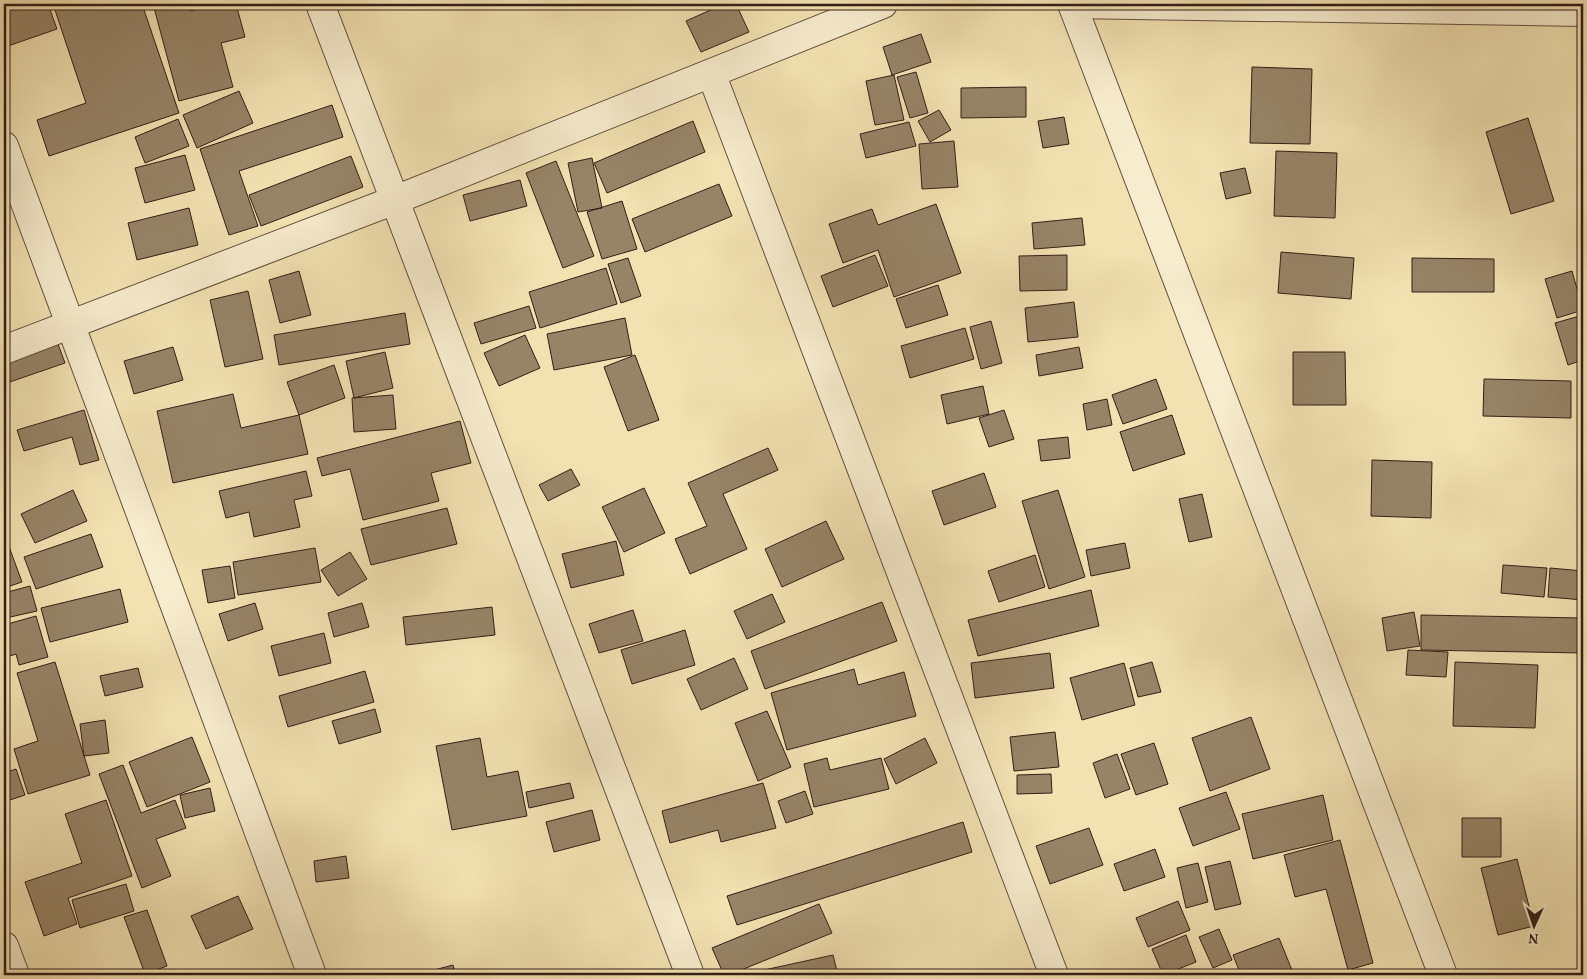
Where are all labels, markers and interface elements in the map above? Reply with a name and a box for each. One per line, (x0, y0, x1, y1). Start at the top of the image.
north arrow (1510, 902, 1560, 952)
text: N (1528, 928, 1539, 947)

